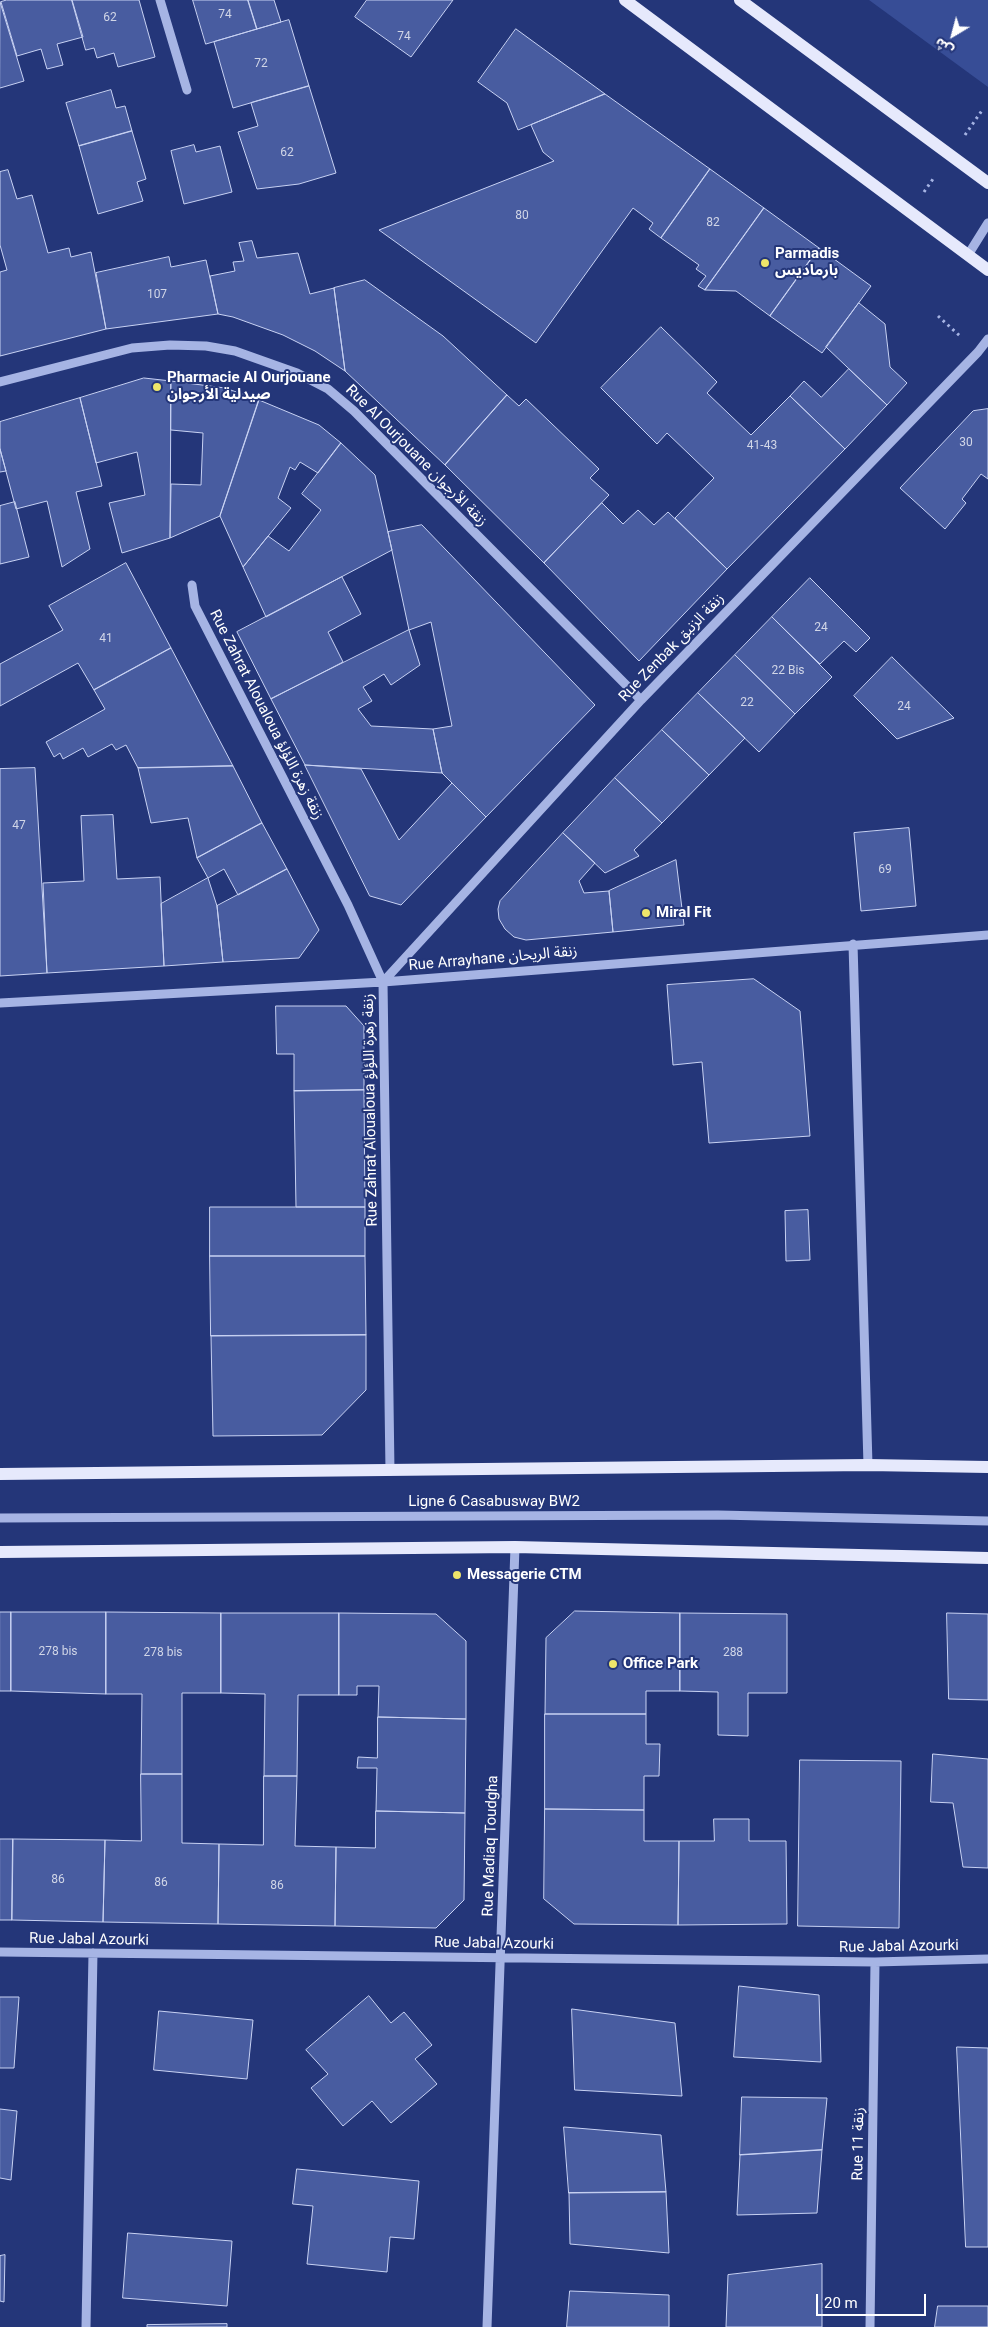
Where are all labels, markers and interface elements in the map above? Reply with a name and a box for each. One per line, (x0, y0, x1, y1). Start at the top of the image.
house number: 74 (218, 8, 232, 22)
north arrow (928, 10, 978, 60)
house number: 62 (103, 11, 117, 25)
house number: 74 (397, 30, 411, 44)
text: ش (931, 35, 956, 59)
house number: 72 (254, 57, 268, 71)
house number: 62 (280, 146, 294, 160)
house number: 80 (515, 209, 529, 223)
house number: 82 (706, 216, 720, 230)
place label: Parmadis بارماديس (775, 245, 839, 280)
marker: Parmadis بارماديس (759, 257, 771, 269)
house number: 107 (147, 288, 167, 302)
place label: Pharmacie Al Ourjouane صيدلية الأرجوان (167, 369, 331, 404)
marker: Pharmacie Al Ourjouane صيدلية الأرجوان (151, 381, 163, 393)
street label: Rue Al Ourjouane زنقة الأرجوان (341, 381, 491, 531)
house number: 30 (959, 436, 973, 450)
house number: 41-43 (747, 439, 777, 453)
street label: Rue Zenbak زنقة الزنبق (616, 590, 728, 706)
street label: Rue Zahrat Aloualoua زنقة زهرة اللؤلؤ (205, 607, 327, 823)
house number: 24 (814, 621, 828, 635)
house number: 41 (99, 632, 113, 646)
house number: 22 Bis (771, 664, 805, 678)
house number: 22 (740, 696, 754, 710)
house number: 24 (897, 700, 911, 714)
house number: 47 (12, 819, 26, 833)
house number: 69 (878, 863, 892, 877)
place label: Miral Fit (656, 904, 711, 922)
marker: Miral Fit (640, 907, 652, 919)
street label: Rue Arrayhane زنقة الريحان (408, 943, 578, 975)
street label: Rue Zahrat Aloualoua زنقة زهرة اللؤلؤ (360, 993, 382, 1227)
street label: Ligne 6 Casabusway BW2 (408, 1493, 580, 1511)
place label: Messagerie CTM (467, 1566, 582, 1584)
marker: Messagerie CTM (451, 1569, 463, 1581)
house number: 278 bis (38, 1645, 78, 1659)
house number: 278 bis (143, 1646, 183, 1660)
house number: 288 (723, 1646, 743, 1660)
place label: Office Park (623, 1655, 698, 1673)
marker: Office Park (607, 1658, 619, 1670)
street label: Rue Madiaq Toudgha (480, 1775, 502, 1917)
house number: 86 (51, 1873, 65, 1887)
house number: 86 (154, 1876, 168, 1890)
house number: 86 (270, 1879, 284, 1893)
street label: Rue Jabal Azourki (29, 1930, 149, 1950)
street label: Rue Jabal Azourki (434, 1934, 554, 1954)
street label: Rue Jabal Azourki (839, 1937, 959, 1957)
street label: Rue 11 زنقة (849, 2107, 869, 2181)
scale bar (818, 2284, 928, 2316)
text: 20 m (824, 2294, 858, 2312)

